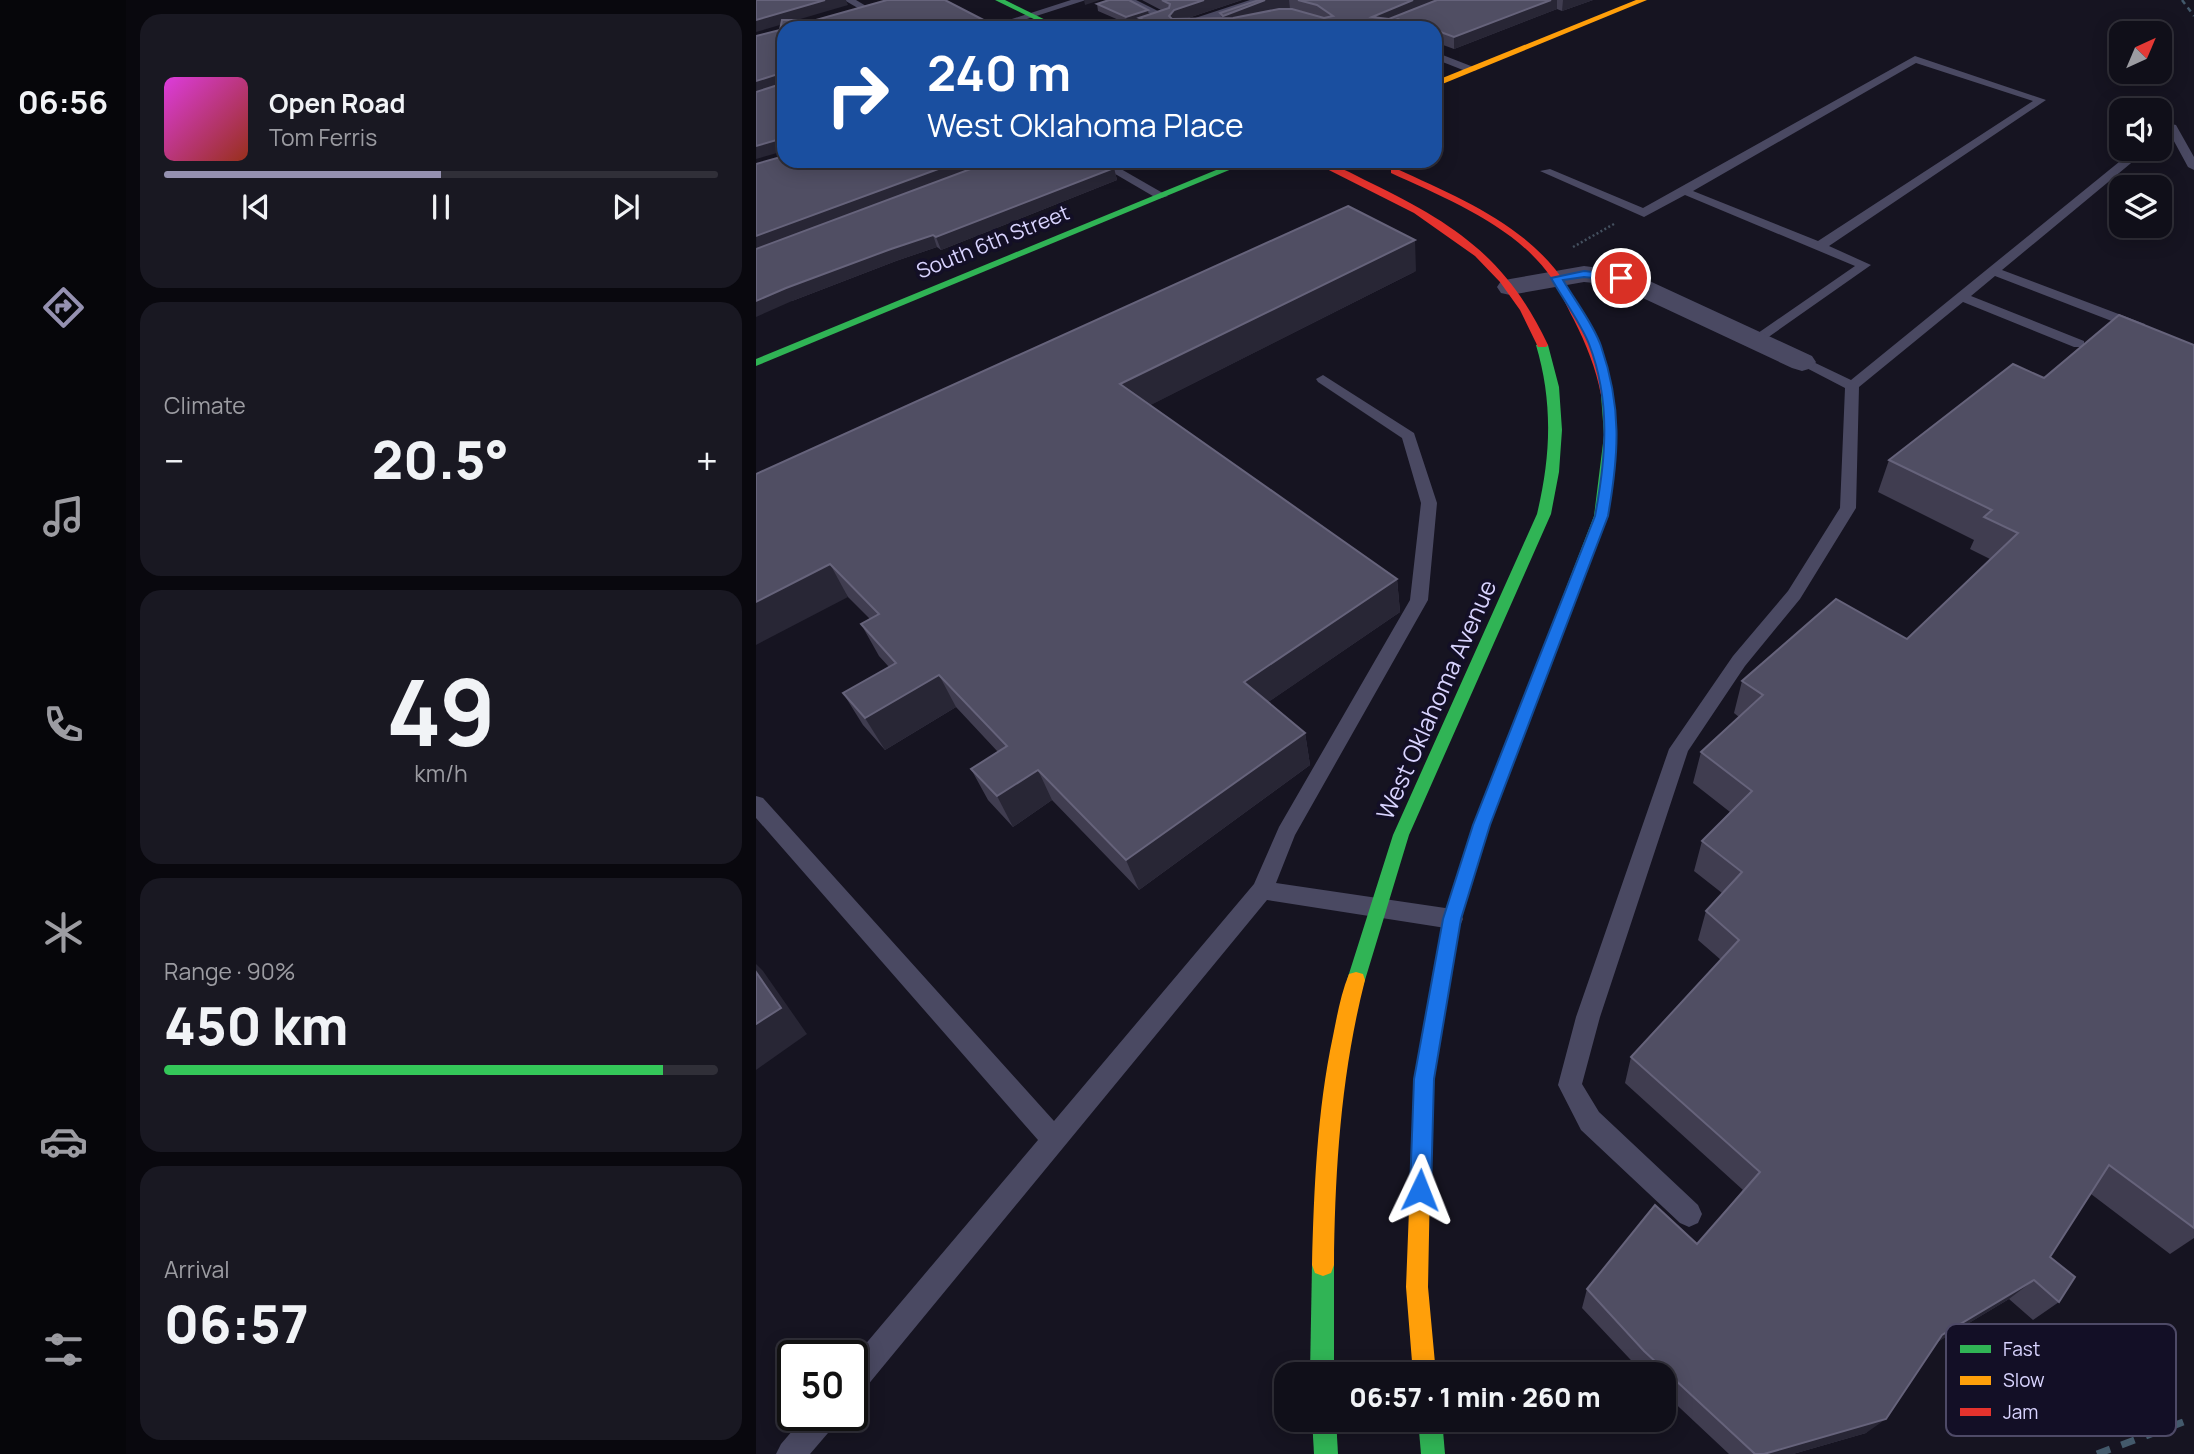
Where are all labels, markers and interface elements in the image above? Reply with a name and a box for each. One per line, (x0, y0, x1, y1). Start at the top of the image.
north arrow (2109, 21, 2172, 84)
map controls (2109, 21, 2172, 238)
text: 240 m (927, 39, 1071, 106)
icon: right (812, 49, 903, 140)
text: 06:56 (18, 80, 108, 124)
text: Open Road (269, 85, 405, 121)
button: sound (2109, 98, 2172, 161)
text: West Oklahoma Place (927, 103, 1244, 147)
text: Tom Ferris (269, 121, 377, 153)
button: layers (2109, 175, 2172, 238)
icon: previous (237, 188, 275, 226)
icon: pause (422, 188, 460, 226)
icon: next (607, 188, 645, 226)
street label: South 6th Street (912, 198, 1073, 285)
pin (1591, 248, 1651, 308)
icon: arrive (1602, 259, 1640, 297)
icon: directions (39, 283, 88, 332)
text: Climate (164, 389, 246, 421)
text: 20.5° (372, 424, 509, 495)
text: − (164, 434, 185, 486)
text: + (696, 434, 718, 486)
icon: music (39, 492, 88, 541)
street label: West Oklahoma Avenue (1368, 574, 1503, 825)
text: 49 (386, 649, 496, 773)
icon: phone (39, 700, 88, 749)
text: km/h (414, 757, 468, 789)
icon: climate (39, 908, 88, 957)
text: Range · 90% (164, 955, 295, 987)
text: 450 km (164, 990, 348, 1061)
icon: car (39, 1117, 88, 1166)
position arrow (1383, 1153, 1457, 1227)
text: Arrival (164, 1253, 230, 1285)
text: 06:57 (164, 1288, 309, 1359)
legend (1946, 1324, 2176, 1436)
icon: filters (39, 1325, 88, 1374)
text: Fast (2003, 1336, 2040, 1362)
speed limit sign: 50 (777, 1340, 868, 1431)
text: Slow (2003, 1367, 2045, 1393)
text: 06:57 · 1 min · 260 m (1349, 1379, 1601, 1415)
text: Jam (2003, 1399, 2038, 1425)

